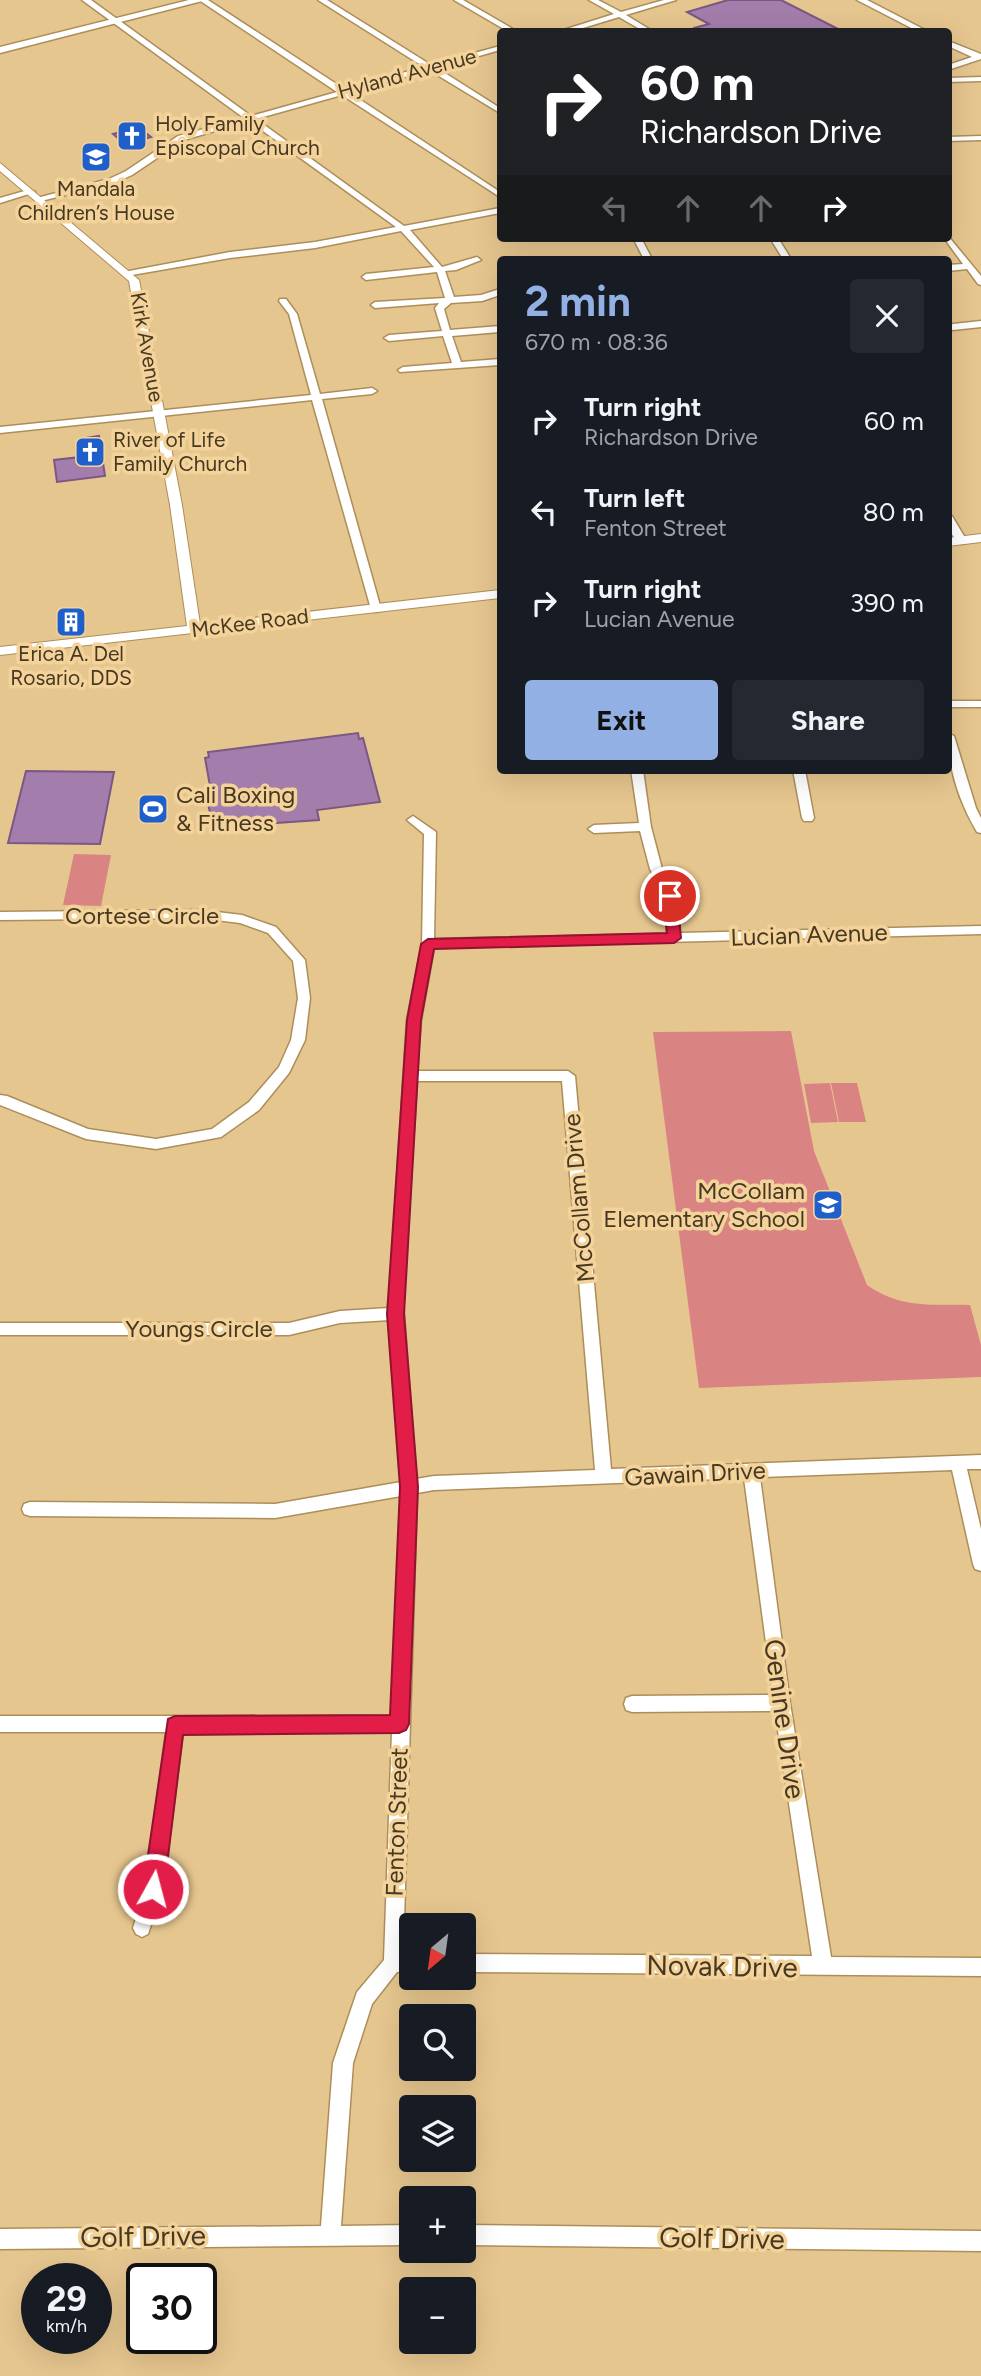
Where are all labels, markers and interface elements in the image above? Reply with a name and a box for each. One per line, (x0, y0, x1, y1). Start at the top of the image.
street label: Hyland Avenue (335, 43, 479, 104)
text: 60 m (640, 53, 755, 112)
icon: right (525, 56, 616, 147)
place label: Holy Family Episcopal Church (155, 111, 320, 160)
text: Richardson Drive (640, 113, 882, 151)
church icon: Holy Family Episcopal Church (115, 119, 149, 153)
school or university icon: Mandala Children’s House (79, 140, 113, 174)
place label: Mandala Children’s House (17, 176, 175, 225)
icon: left (596, 189, 634, 227)
icon: ahead (669, 189, 707, 227)
icon: ahead (742, 189, 780, 227)
icon: right (815, 189, 853, 227)
text: 2 min (525, 276, 631, 327)
button: close (850, 279, 924, 353)
street label: Kirk Avenue (126, 290, 169, 404)
text: 670 m · 08:36 (525, 328, 668, 356)
text: Turn right (584, 391, 701, 423)
icon: right (525, 402, 563, 440)
text: 60 m (864, 405, 924, 437)
text: Richardson Drive (584, 423, 758, 451)
place label: River of Life Family Church (113, 427, 247, 476)
church icon: River of Life Family Church (73, 435, 107, 469)
text: Turn left (584, 482, 685, 514)
icon: left (525, 493, 563, 531)
text: 80 m (863, 496, 924, 528)
text: Fenton Street (584, 514, 727, 542)
text: Turn right (584, 573, 701, 605)
icon: right (525, 584, 563, 622)
text: 390 m (850, 587, 924, 619)
street label: McKee Road (190, 603, 310, 642)
building icon: Erica A. Del Rosario, DDS (54, 605, 88, 639)
text: Lucian Avenue (584, 605, 735, 633)
place label: Erica A. Del Rosario, DDS (10, 641, 132, 690)
button: Exit (525, 680, 718, 760)
button: Share (732, 680, 924, 760)
place label: Cali Boxing & Fitness (176, 780, 295, 837)
sports icon: Cali Boxing & Fitness (136, 792, 170, 826)
pin (640, 866, 700, 926)
icon: arrive (651, 877, 689, 915)
street label: Cortese Circle (65, 901, 219, 930)
street label: Lucian Avenue (730, 917, 888, 952)
street label: McCollam Drive (557, 1113, 600, 1284)
place label: McCollam Elementary School (603, 1176, 805, 1233)
school or university icon: McCollam Elementary School (811, 1188, 845, 1222)
street label: Youngs Circle (125, 1314, 273, 1343)
street label: Gawain Drive (624, 1455, 766, 1492)
street label: Genine Drive (757, 1637, 813, 1801)
street label: Fenton Street (379, 1747, 414, 1897)
position arrow (116, 1852, 190, 1926)
north arrow (399, 1913, 476, 1990)
map controls (399, 1913, 476, 2354)
street label: Novak Drive (646, 1948, 798, 1984)
button: search (399, 2004, 476, 2081)
button: layers (399, 2095, 476, 2172)
button: + (399, 2186, 476, 2263)
street label: Golf Drive (80, 2218, 206, 2254)
street label: Golf Drive (659, 2220, 785, 2256)
speed limit sign: 30 (126, 2263, 217, 2354)
button: − (399, 2277, 476, 2354)
text: 29 (46, 2278, 87, 2320)
text: km/h (46, 2315, 87, 2337)

